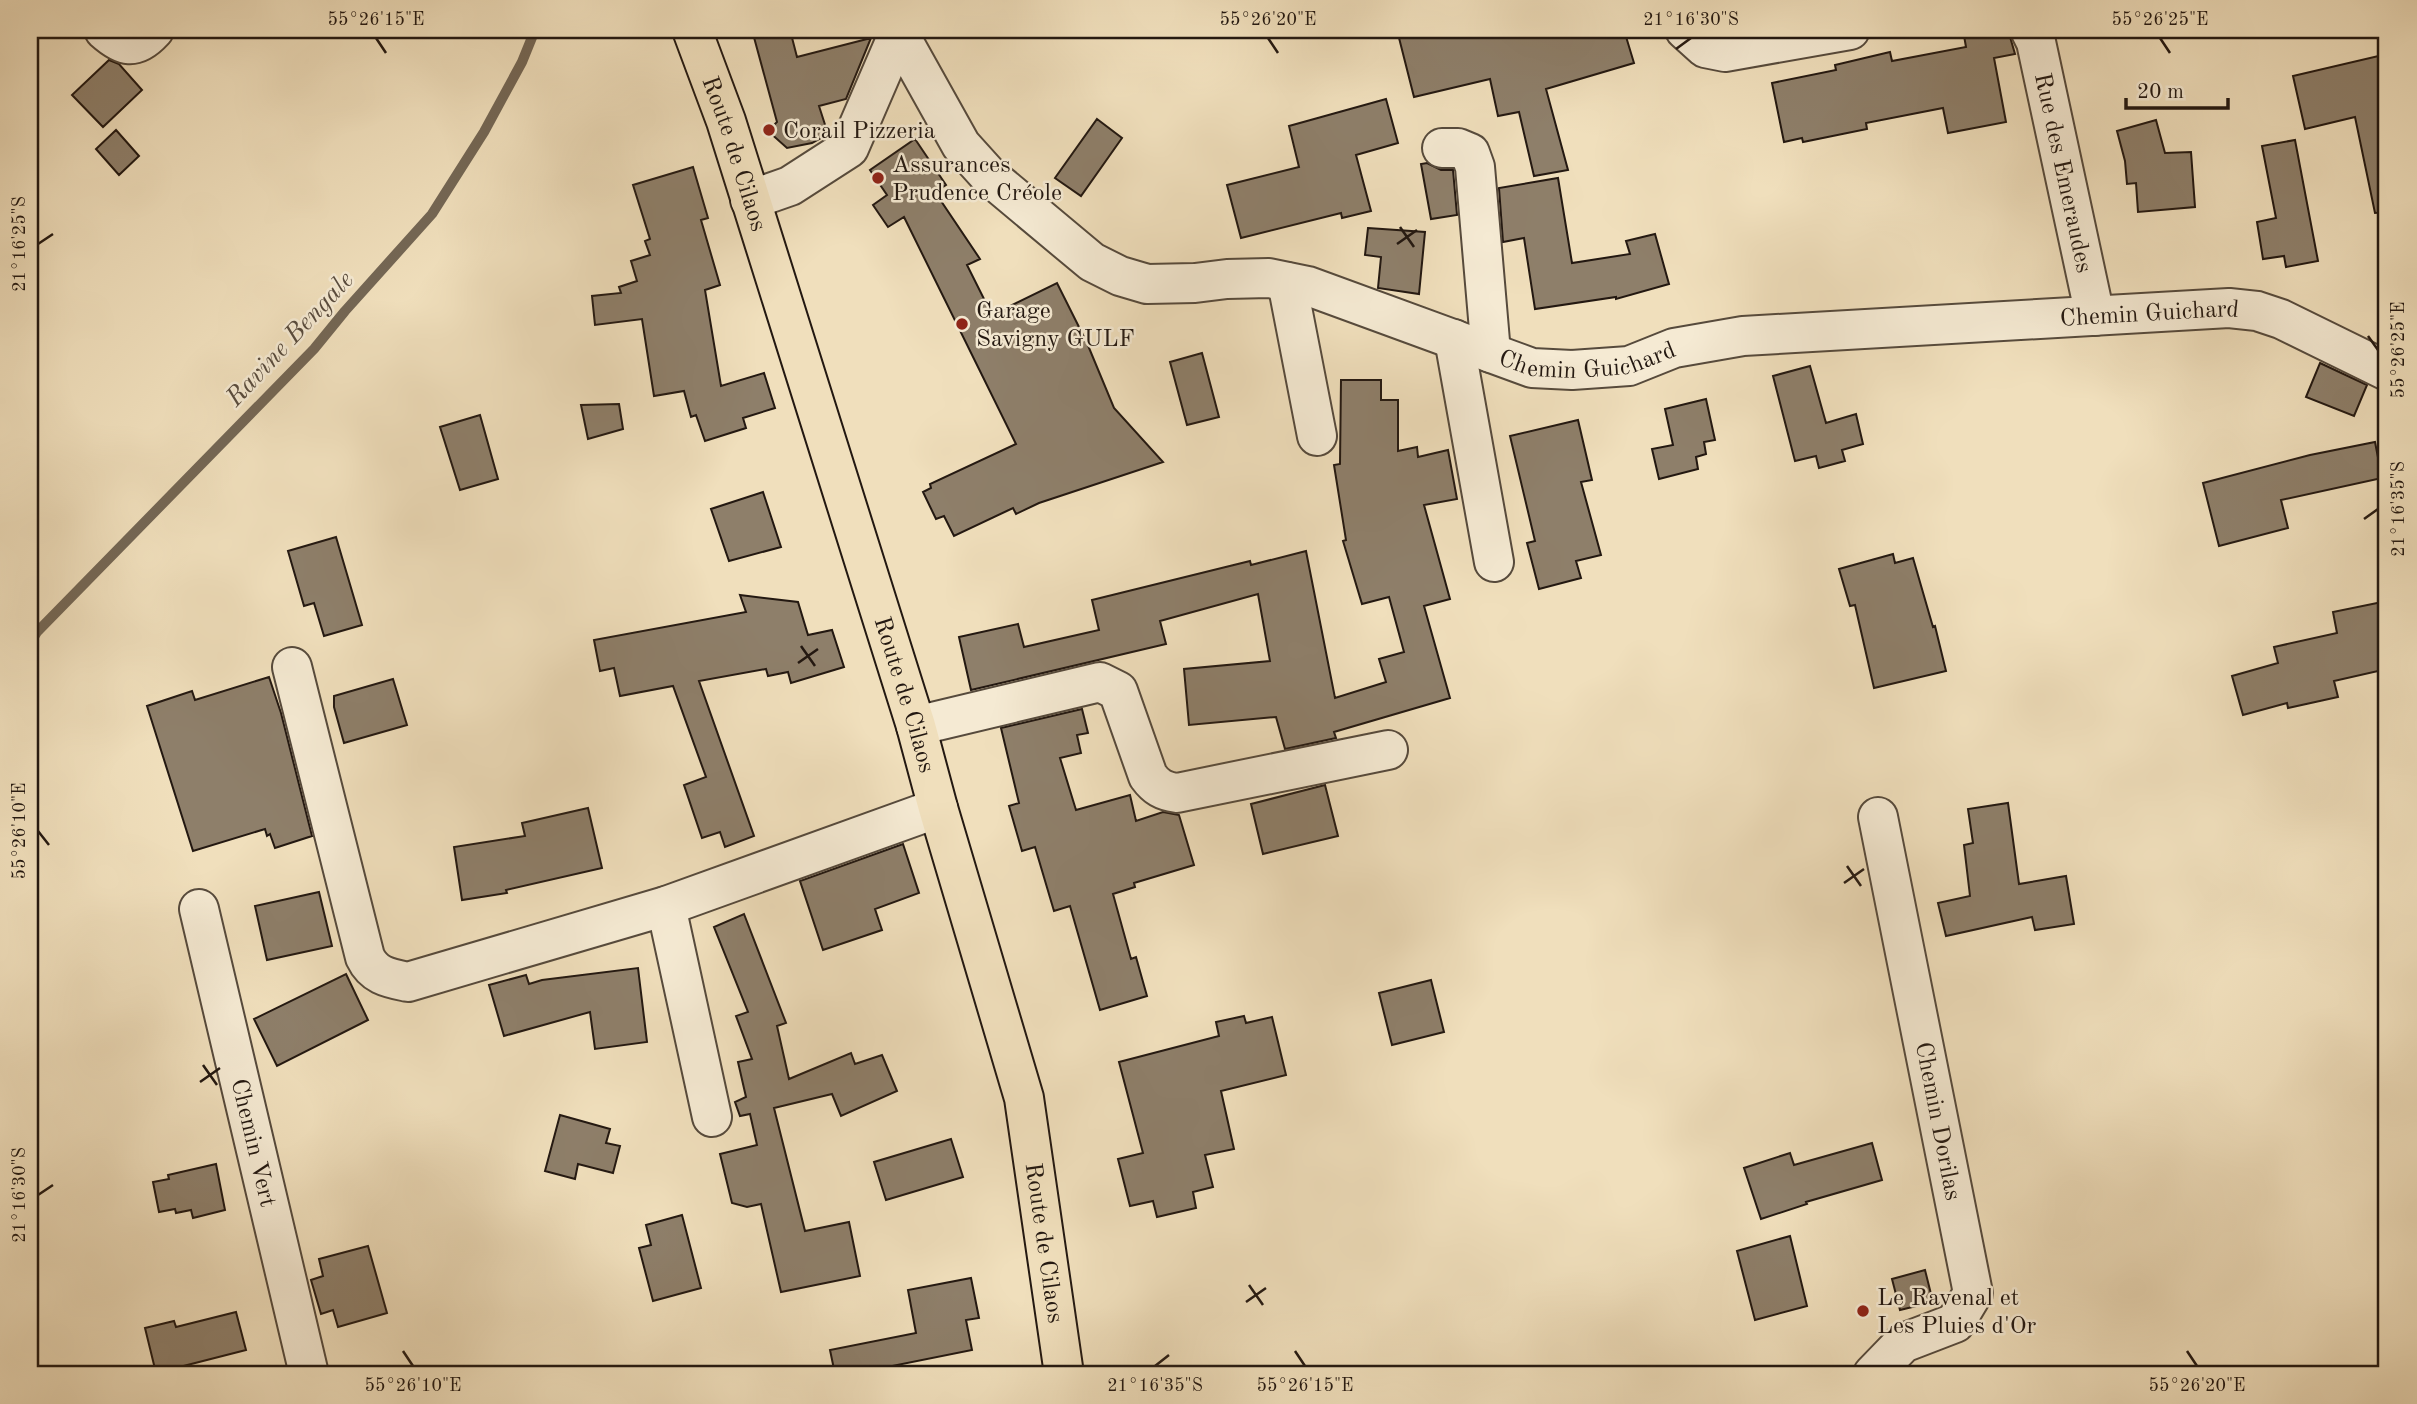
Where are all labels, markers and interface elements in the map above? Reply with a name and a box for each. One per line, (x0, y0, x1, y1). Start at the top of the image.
text: 55°26'15"E (328, 11, 424, 29)
text: 55°26'20"E (1220, 11, 1316, 29)
text: 21°16'30"S (1643, 11, 1739, 29)
text: 55°26'25"E (2112, 11, 2208, 29)
scale bar (2126, 66, 2228, 110)
street label: Rue des Emeraudes (2029, 71, 2095, 275)
street label: Route de Cilaos (696, 73, 770, 235)
text: 20 m (2137, 82, 2184, 103)
place label: Corail Pizzeria (783, 120, 936, 144)
marker: Corail Pizzeria (761, 122, 777, 138)
place label: Assurances Prudence Créole (892, 154, 1062, 206)
marker: Assurances Prudence Créole (870, 170, 886, 186)
text: 21°16'25"S (11, 196, 29, 292)
water label: Ravine Bengale (221, 267, 359, 413)
street label: Chemin Guichard (2059, 298, 2240, 332)
place label: Garage Savigny GULF (976, 300, 1135, 352)
text: 55°26'25"E (2390, 302, 2408, 398)
marker: Garage Savigny GULF (954, 316, 970, 332)
street label: Chemin Guichard (1495, 339, 1679, 384)
text: 21°16'35"S (2390, 461, 2408, 557)
street label: Route de Cilaos (868, 614, 938, 776)
text: 55°26'10"E (11, 783, 29, 879)
street label: Chemin Dorilas (1910, 1040, 1964, 1203)
street label: Chemin Vert (226, 1077, 279, 1210)
text: 21°16'30"S (11, 1147, 29, 1243)
street label: Route de Cilaos (1020, 1161, 1066, 1325)
place label: Le Ravenal et Les Pluies d'Or (1877, 1287, 2037, 1339)
marker: Le Ravenal et Les Pluies d'Or (1855, 1303, 1871, 1319)
text: 55°26'10"E (365, 1377, 461, 1395)
text: 21°16'35"S (1107, 1377, 1203, 1395)
text: 55°26'15"E (1257, 1377, 1353, 1395)
text: 55°26'20"E (2149, 1377, 2245, 1395)

